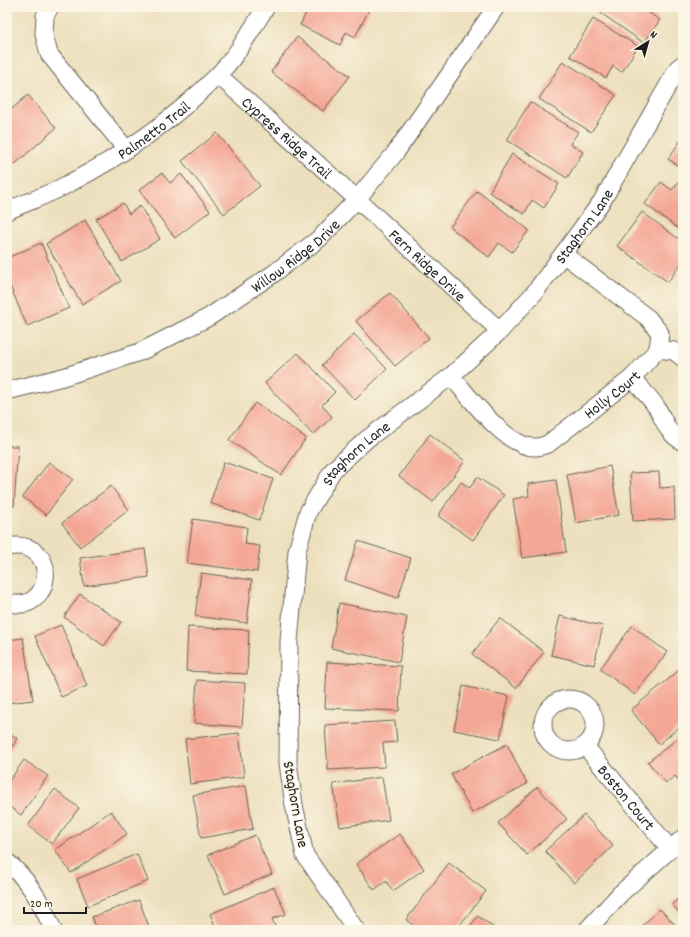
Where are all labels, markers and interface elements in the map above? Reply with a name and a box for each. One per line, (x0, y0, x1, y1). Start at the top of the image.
north arrow (628, 22, 668, 62)
text: N (646, 28, 660, 44)
street label: Cypress Ridge Trail (235, 92, 336, 186)
street label: Palmetto Trail (114, 97, 197, 167)
street label: Staghorn Lane (550, 185, 620, 270)
street label: Willow Ridge Drive (247, 215, 346, 300)
street label: Fern Ridge Drive (383, 225, 470, 308)
street label: Holly Court (580, 366, 648, 426)
street label: Staghorn Lane (317, 416, 396, 491)
street label: Staghorn Lane (276, 759, 313, 849)
street label: Boston Court (591, 761, 659, 836)
scale bar (24, 889, 86, 915)
text: 20 m (30, 896, 53, 913)

